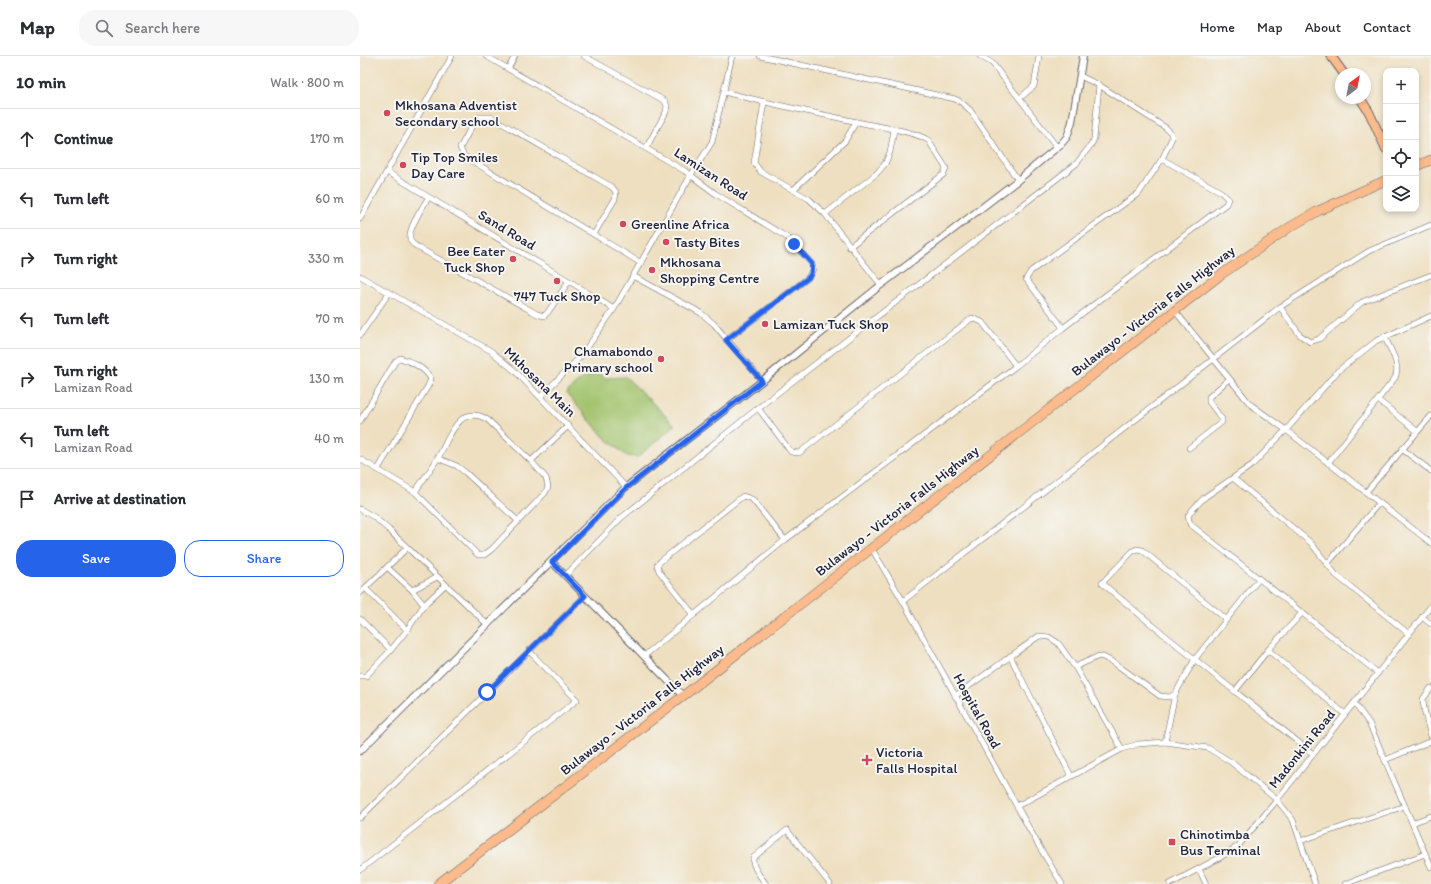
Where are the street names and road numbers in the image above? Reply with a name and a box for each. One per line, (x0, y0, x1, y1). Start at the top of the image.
street label: Lamizan Road (671, 144, 751, 204)
street label: Sand Road (475, 206, 539, 254)
street label: Bulawayo - Victoria Falls Highway (1068, 242, 1238, 380)
street label: Mkhosana Main (500, 343, 580, 421)
street label: Bulawayo - Victoria Falls Highway (812, 442, 982, 580)
street label: Bulawayo - Victoria Falls Highway (557, 641, 727, 779)
street label: Hospital Road (949, 671, 1005, 752)
street label: Madonkini Road (1265, 706, 1339, 792)

